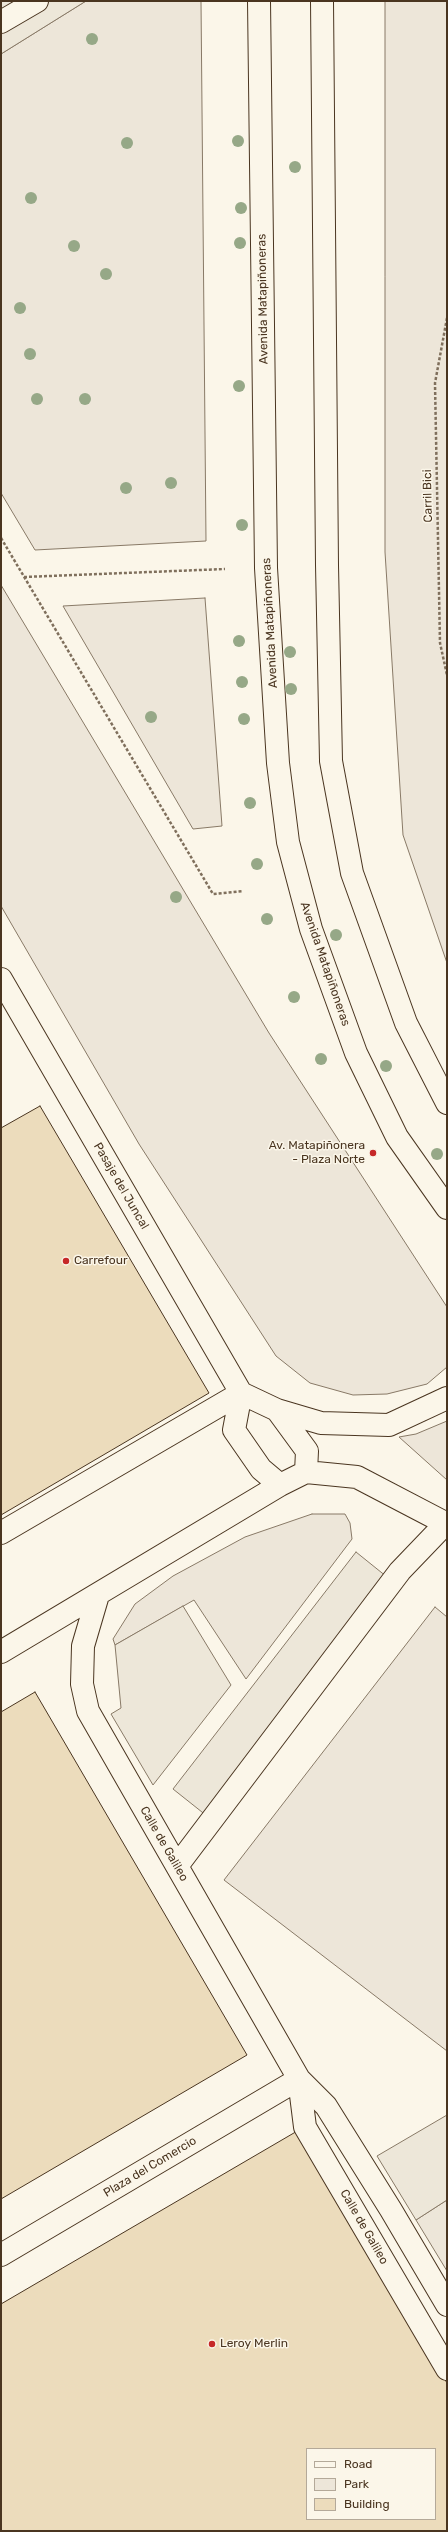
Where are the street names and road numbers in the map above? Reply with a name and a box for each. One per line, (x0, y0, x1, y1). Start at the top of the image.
street label: Avenida Matapiñoneras (255, 234, 271, 364)
street label: Carril Bici (420, 469, 436, 523)
street label: Avenida Matapiñoneras (259, 557, 281, 689)
street label: Avenida Matapiñoneras (297, 900, 353, 1028)
street label: Pasaje del Juncal (90, 1140, 152, 1232)
street label: Calle de Galileo (137, 1804, 191, 1884)
street label: Plaza del Comercio (101, 2134, 199, 2200)
street label: Calle de Galileo (337, 2187, 391, 2267)

